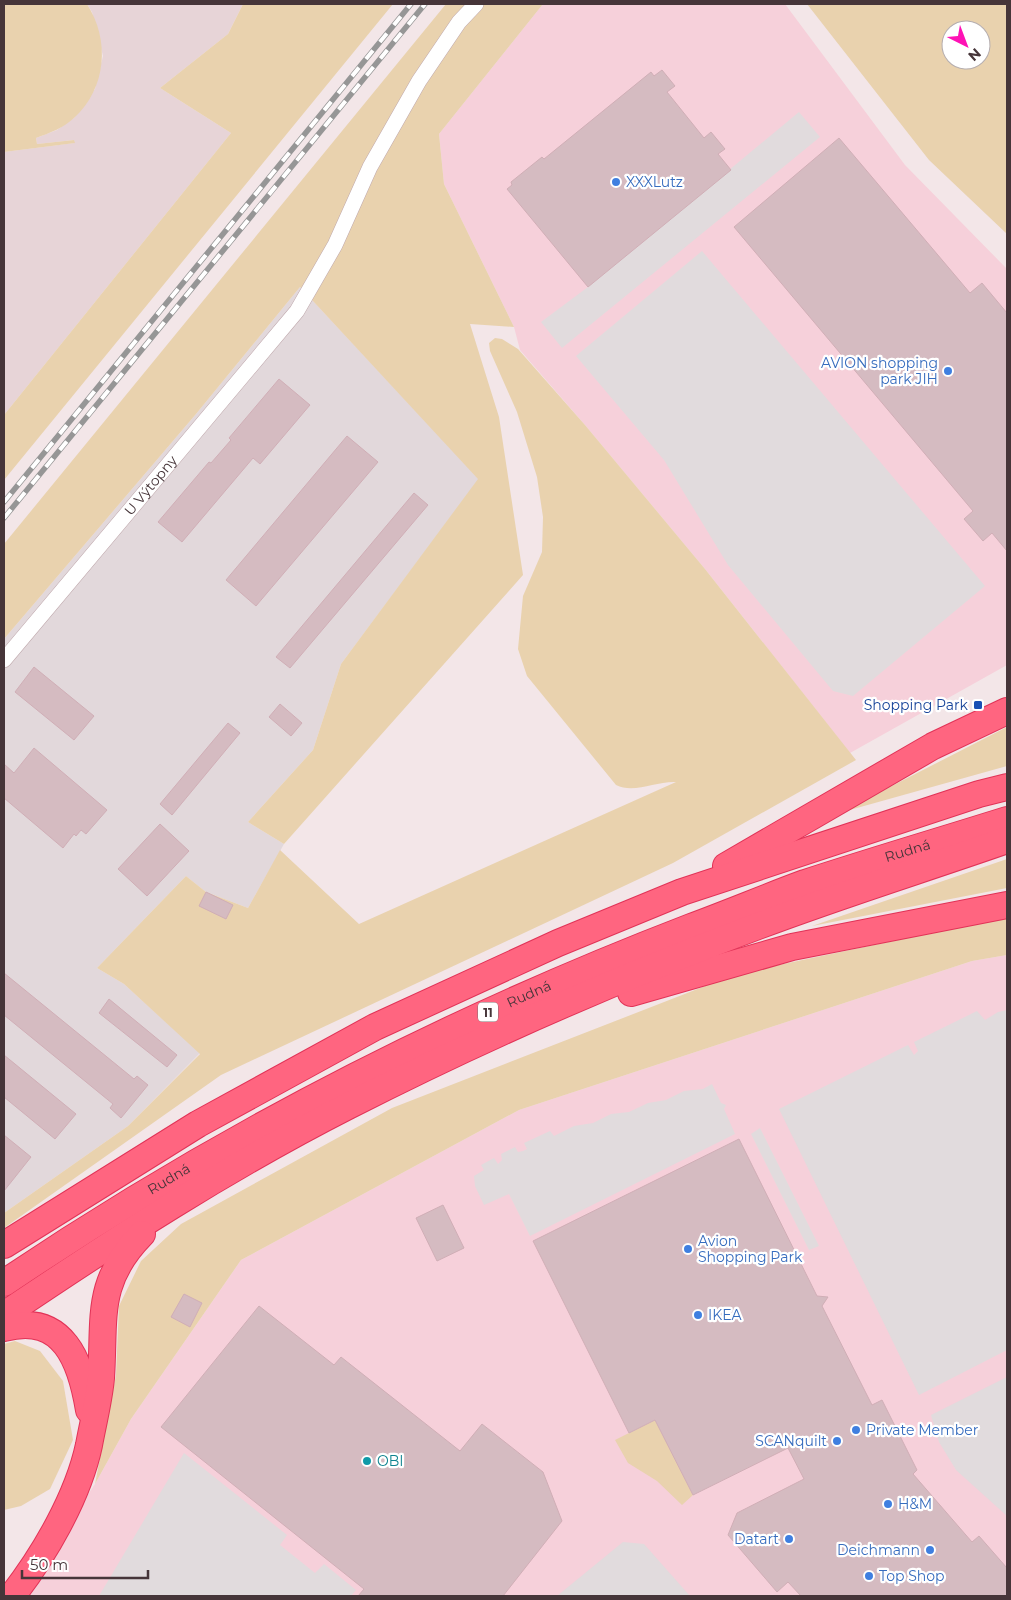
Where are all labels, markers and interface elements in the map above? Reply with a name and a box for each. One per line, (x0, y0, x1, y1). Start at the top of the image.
north arrow (941, 20, 991, 70)
text: N (964, 44, 985, 65)
place label: XXXLutz (626, 173, 683, 191)
marker: XXXLutz (610, 176, 622, 188)
place label: AVION shopping park JIH (821, 354, 938, 388)
marker: AVION shopping park JIH (942, 365, 954, 377)
street label: U Výtopny (120, 451, 181, 519)
place label: Shopping Park (864, 696, 969, 714)
marker: Shopping Park (972, 699, 984, 711)
street label: Rudná (882, 835, 932, 866)
street label: Rudná (504, 976, 554, 1012)
road number: 11 (478, 1002, 498, 1022)
street label: Rudná (144, 1159, 194, 1199)
place label: Avion Shopping Park (698, 1232, 803, 1266)
marker: Avion Shopping Park (682, 1243, 694, 1255)
place label: IKEA (708, 1306, 743, 1324)
marker: IKEA (692, 1309, 704, 1321)
place label: Private Member (866, 1421, 979, 1439)
marker: Private Member (850, 1424, 862, 1436)
place label: SCANquilt (755, 1432, 827, 1450)
marker: SCANquilt (831, 1435, 843, 1447)
place label: OBI (377, 1452, 404, 1470)
marker: OBI (361, 1455, 373, 1467)
place label: H&M (898, 1495, 932, 1513)
marker: H&M (882, 1498, 894, 1510)
place label: Datart (734, 1530, 779, 1548)
marker: Datart (783, 1533, 795, 1545)
place label: Deichmann (837, 1541, 920, 1559)
marker: Deichmann (924, 1544, 936, 1556)
scale bar (22, 1548, 149, 1580)
text: 50 m (30, 1555, 68, 1574)
place label: Top Shop (879, 1567, 945, 1585)
marker: Top Shop (863, 1570, 875, 1582)

